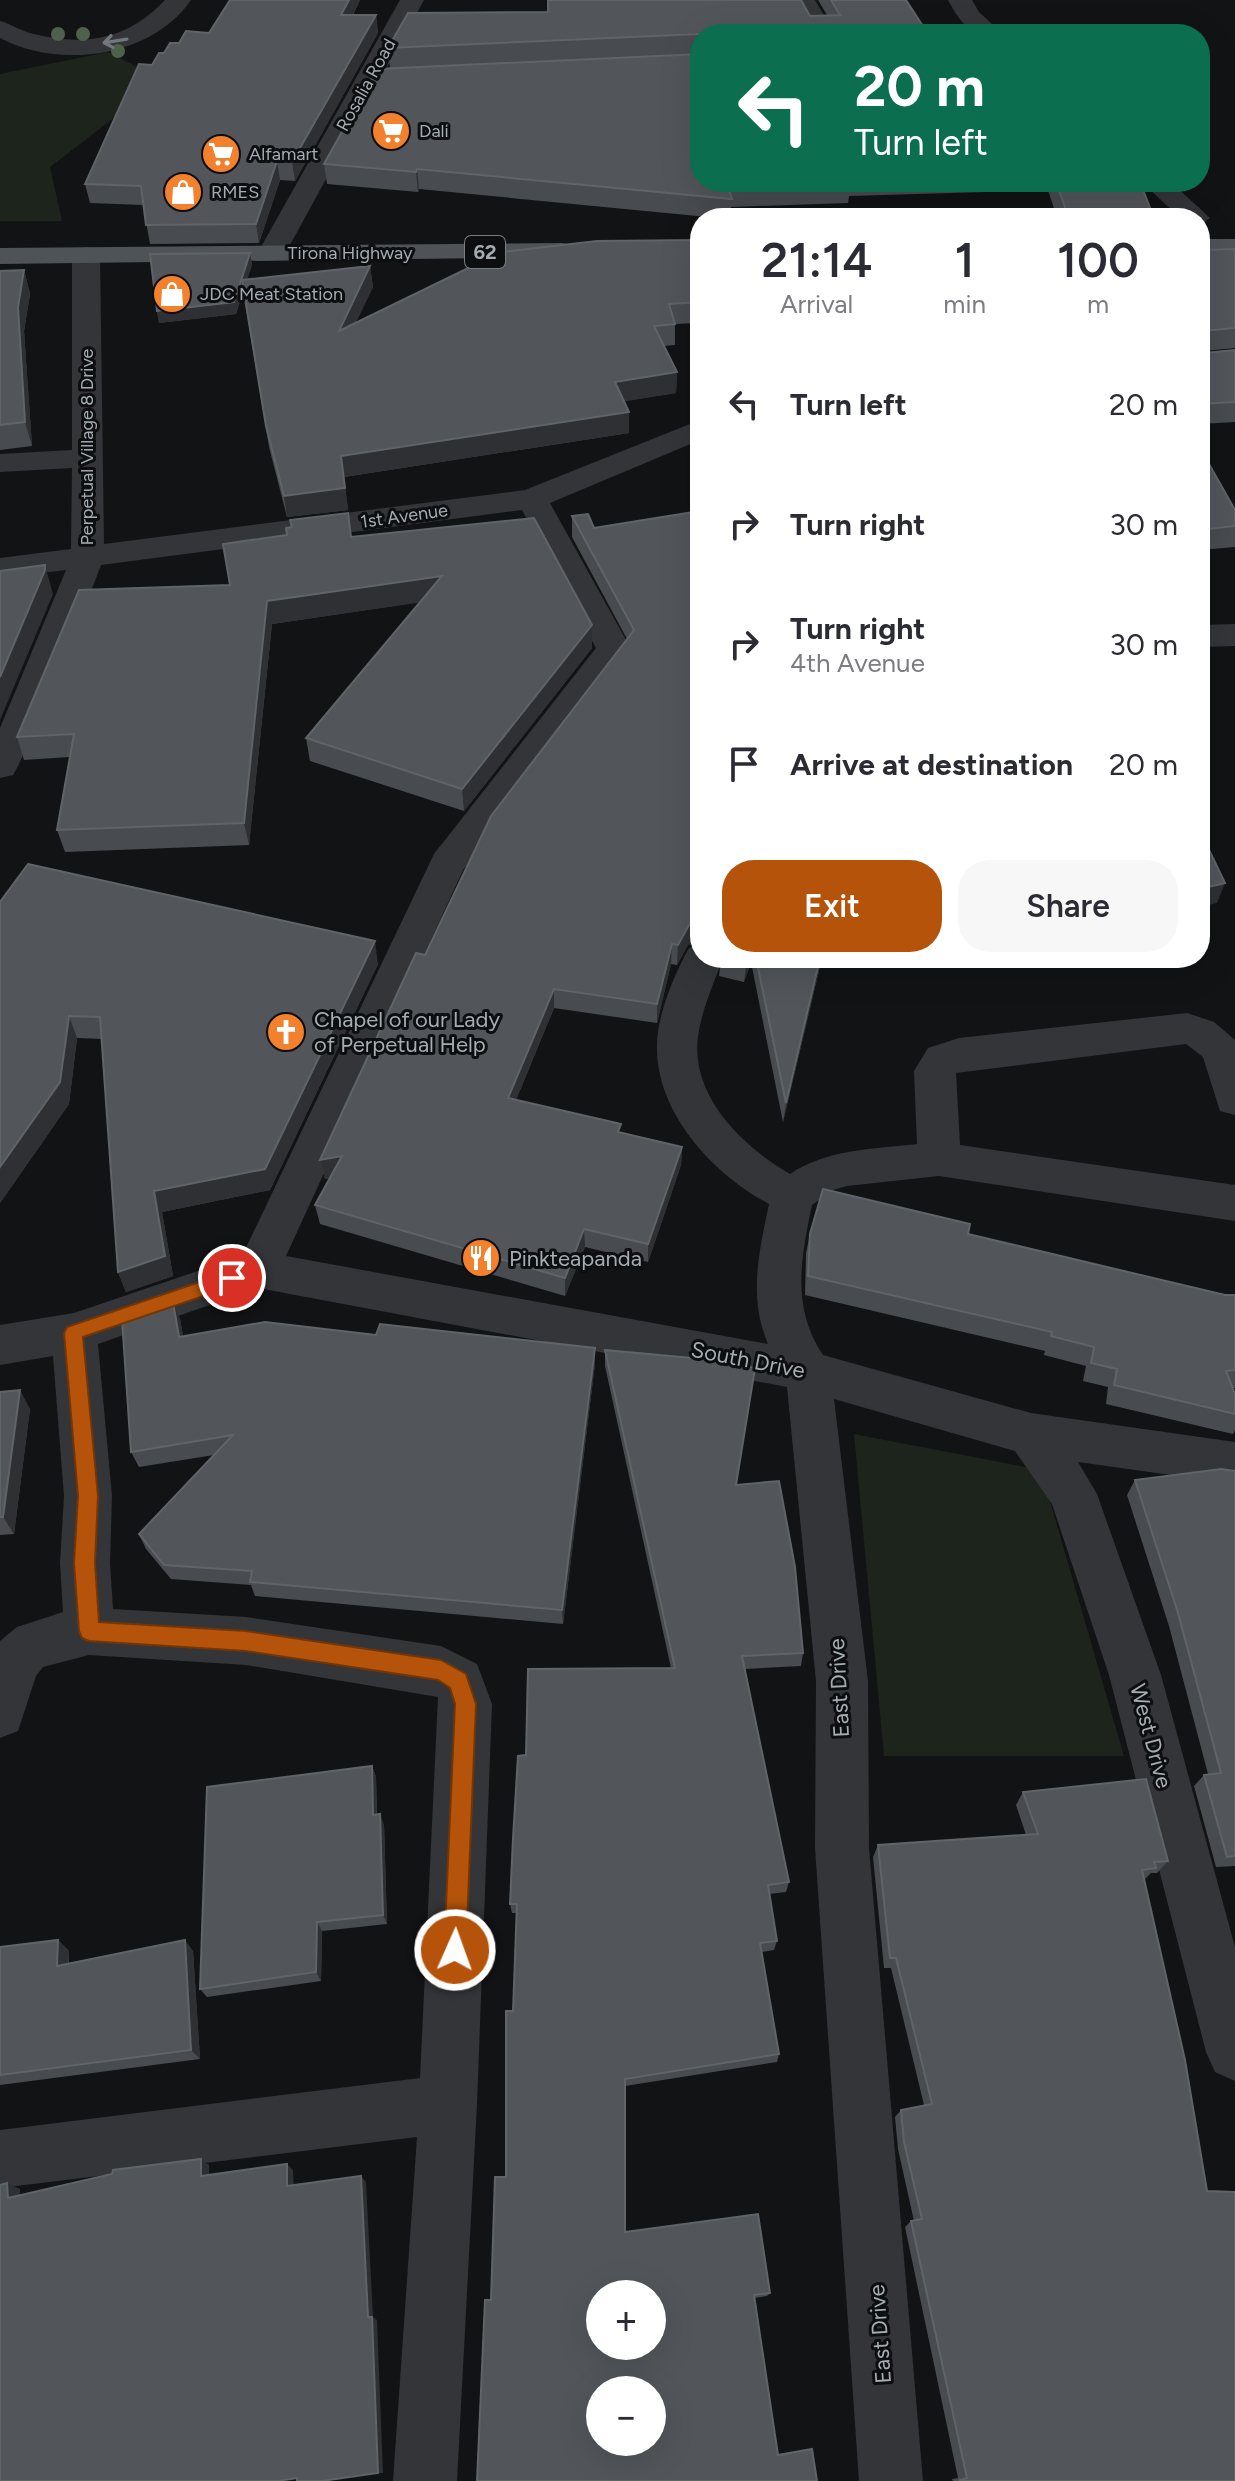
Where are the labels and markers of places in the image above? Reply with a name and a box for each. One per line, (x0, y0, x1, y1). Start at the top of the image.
supermarket icon: Dali (370, 110, 412, 152)
place label: Dali (419, 120, 449, 142)
supermarket icon: Alfamart (200, 133, 242, 175)
place label: Alfamart (249, 143, 318, 165)
shop icon: RMES (162, 171, 204, 213)
place label: RMES (211, 181, 259, 203)
shop icon: JDC Meat Station (151, 273, 193, 315)
place label: JDC Meat Station (200, 283, 343, 305)
place label: Chapel of our Lady of Perpetual Help (314, 1006, 500, 1058)
church icon: Chapel of our Lady of Perpetual Help (265, 1011, 307, 1053)
restaurant icon: Pinkteapanda (460, 1237, 502, 1279)
pin (198, 1244, 266, 1312)
place label: Pinkteapanda (509, 1245, 642, 1272)

